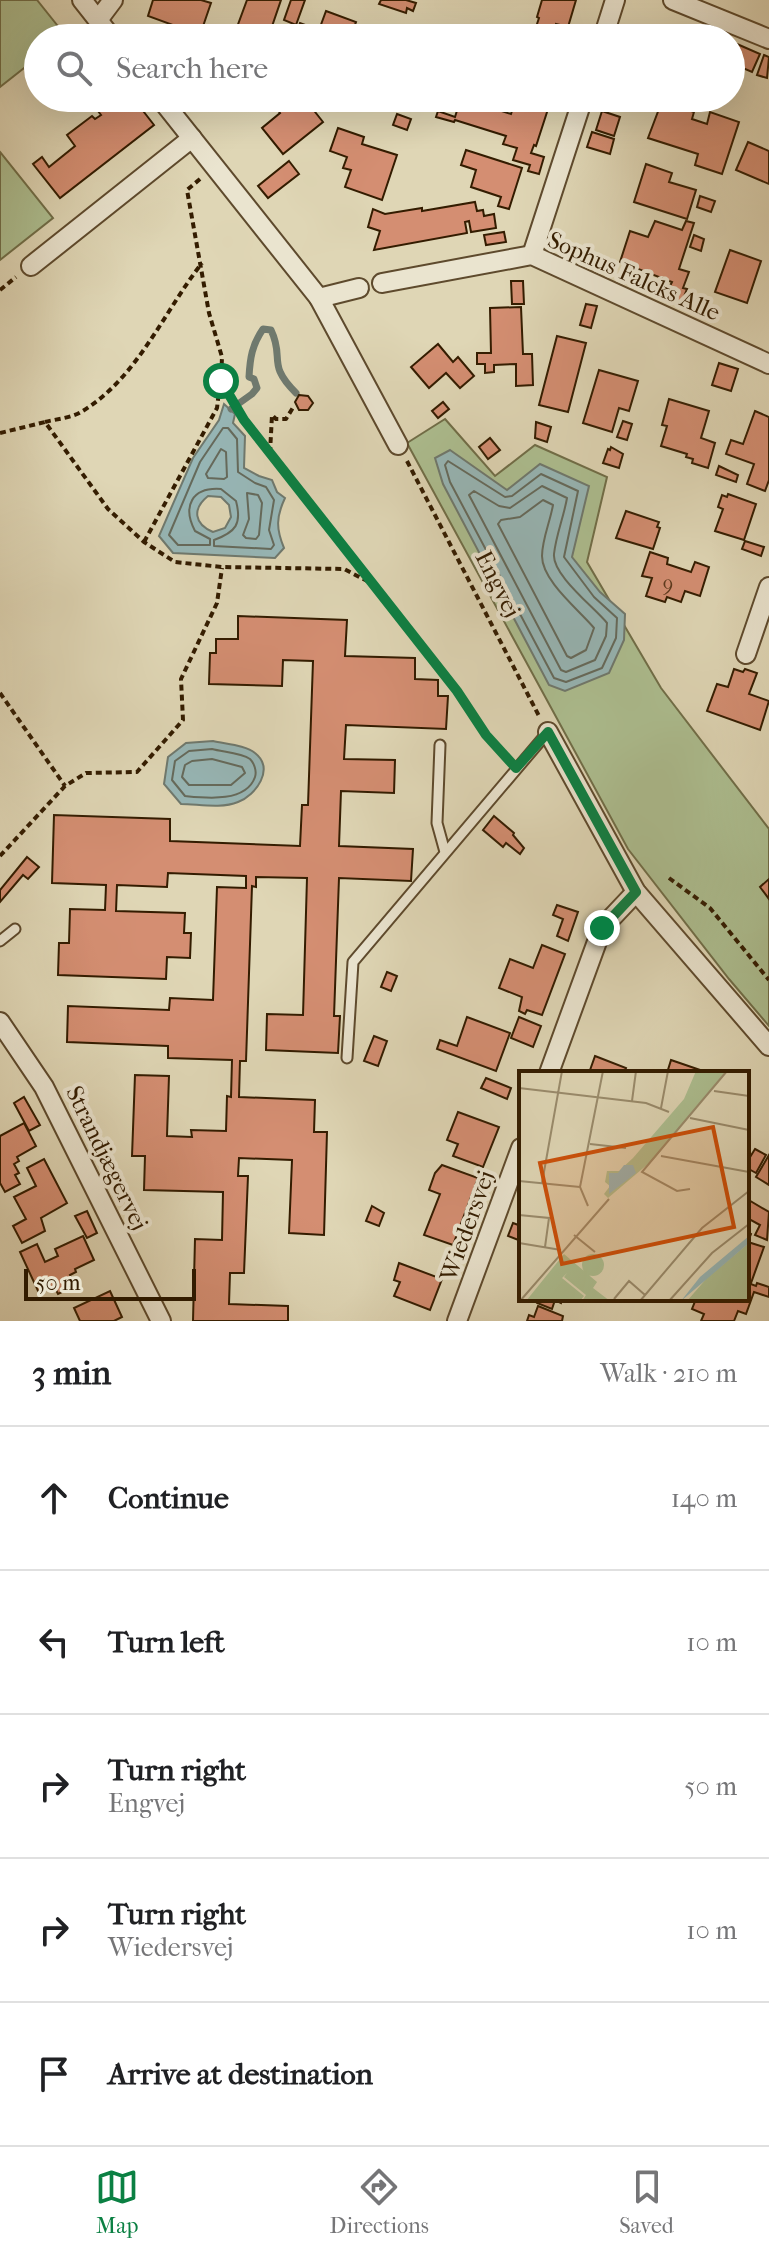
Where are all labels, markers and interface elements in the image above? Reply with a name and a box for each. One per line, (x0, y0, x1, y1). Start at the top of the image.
search box (24, 24, 745, 112)
icon: search (52, 46, 96, 90)
text: Search here (116, 51, 268, 86)
street label: Sophus Falcks Alle (543, 225, 725, 327)
route start (203, 363, 239, 399)
street label: Engvej (469, 546, 527, 622)
house number: 9 (663, 573, 673, 596)
route end (584, 910, 620, 946)
inset map (519, 1071, 749, 1301)
street label: Strandjægervej (60, 1081, 154, 1235)
street label: Wiedersvej (434, 1167, 500, 1286)
scale bar (24, 1265, 196, 1301)
text: 50 m (36, 1270, 81, 1296)
text: 3 min (32, 1353, 111, 1393)
text: Walk · 210 m (600, 1358, 737, 1389)
icon: ahead (32, 1476, 76, 1520)
text: Continue (108, 1481, 229, 1516)
text: 140 m (671, 1483, 737, 1514)
icon: left (32, 1620, 76, 1664)
text: Turn left (108, 1625, 225, 1660)
text: 10 m (686, 1627, 737, 1658)
text: Turn right (108, 1753, 246, 1788)
icon: right (32, 1764, 76, 1808)
text: 50 m (684, 1771, 737, 1802)
text: Engvej (108, 1788, 185, 1819)
text: Turn right (108, 1897, 246, 1932)
icon: right (32, 1908, 76, 1952)
text: 10 m (686, 1915, 737, 1946)
text: Wiedersvej (108, 1932, 233, 1963)
icon: arrive (32, 2052, 76, 2096)
text: Arrive at destination (108, 2057, 373, 2092)
tab: Map (95, 2165, 139, 2239)
tab: Directions (330, 2165, 429, 2239)
tab: Saved (619, 2165, 674, 2239)

